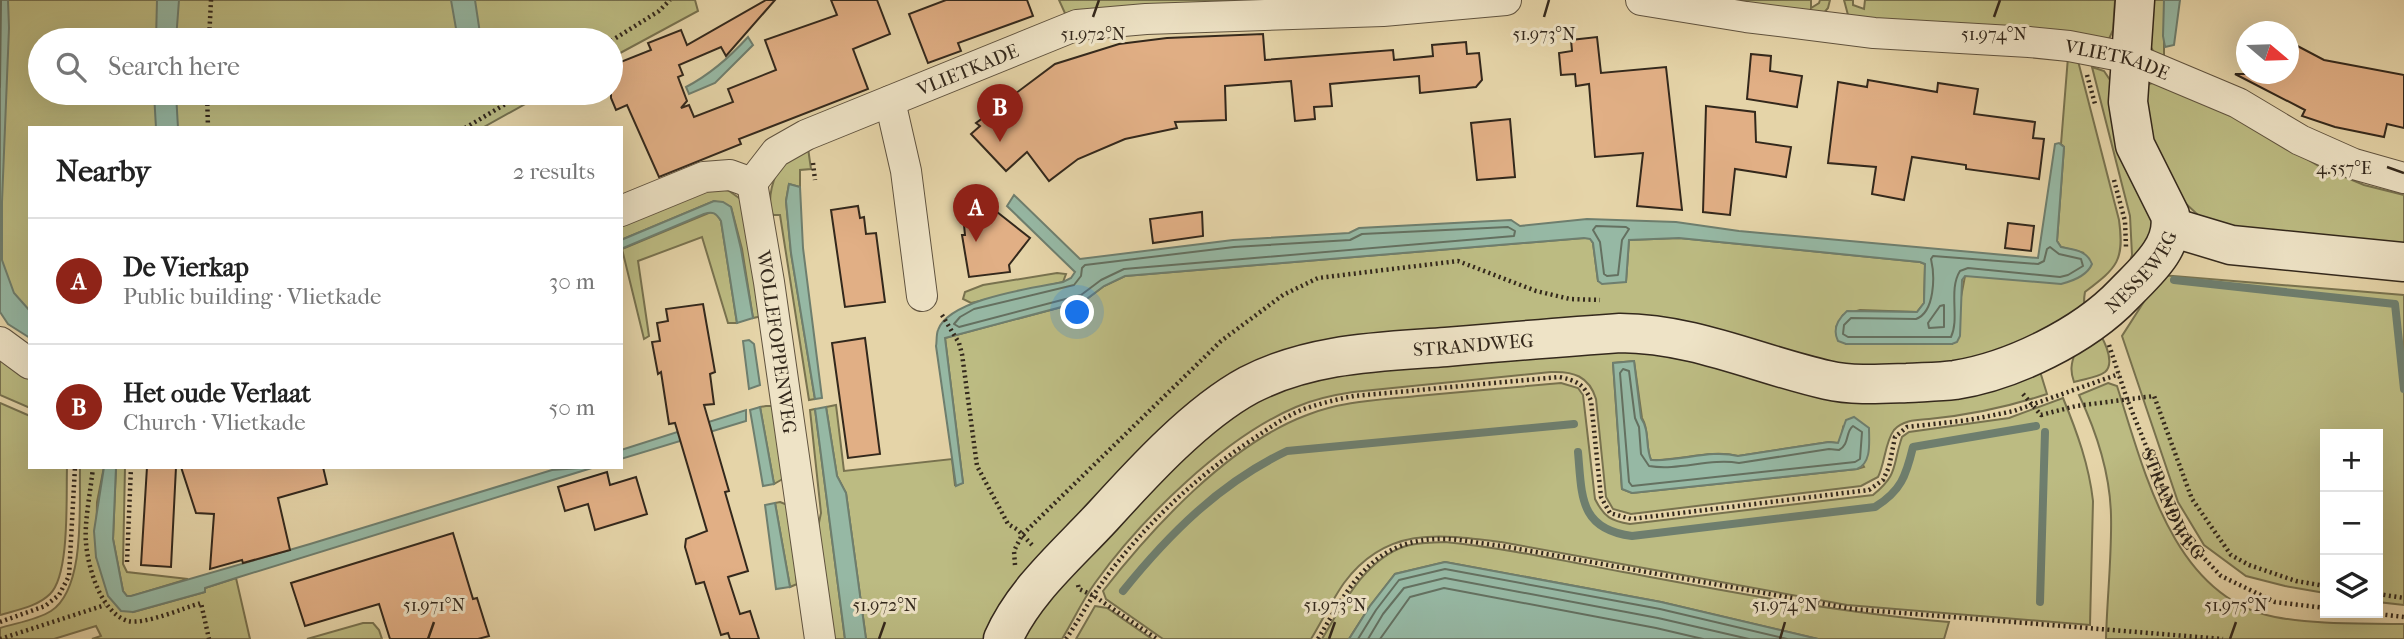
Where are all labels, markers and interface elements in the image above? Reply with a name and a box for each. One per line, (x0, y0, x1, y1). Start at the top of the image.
north arrow (2236, 21, 2299, 84)
text: 51.972°N (1061, 24, 1126, 45)
text: 51.973°N (1512, 24, 1576, 45)
text: 51.974°N (1961, 24, 2027, 45)
search box (28, 28, 623, 105)
street label: VLIETKADE (2062, 35, 2173, 85)
street label: VLIETKADE (913, 40, 1022, 101)
icon: search (52, 48, 90, 86)
text: Search here (108, 51, 240, 82)
pin: B (977, 84, 1023, 142)
text: Nearby (56, 154, 151, 189)
text: 2 results (513, 158, 595, 185)
text: 4.557°E (2316, 158, 2372, 179)
pin: A (953, 184, 999, 242)
street label: NESSEWEG (2101, 228, 2182, 318)
street label: WOLLEFOPPENWEG (752, 248, 801, 435)
text: De Vierkap (123, 252, 249, 283)
text: A (72, 268, 86, 295)
text: 30 m (549, 268, 595, 295)
text: Public building · Vlietkade (123, 283, 381, 310)
your location (1060, 295, 1094, 329)
street label: STRANDWEG (1412, 330, 1535, 361)
text: Het oude Verlaat (123, 378, 311, 409)
text: B (72, 394, 86, 421)
text: 50 m (548, 394, 595, 421)
text: Church · Vlietkade (123, 409, 306, 436)
map controls (2320, 429, 2383, 618)
button: + (2320, 429, 2383, 492)
street label: STRANDWEG (2136, 446, 2209, 564)
button: − (2320, 492, 2383, 555)
button: layers (2320, 555, 2383, 618)
text: 51.971°N (403, 595, 465, 616)
text: 51.972°N (853, 595, 918, 616)
text: 51.973°N (1303, 595, 1367, 616)
text: 51.974°N (1752, 595, 1818, 616)
text: 51.975°N (2204, 595, 2268, 616)

